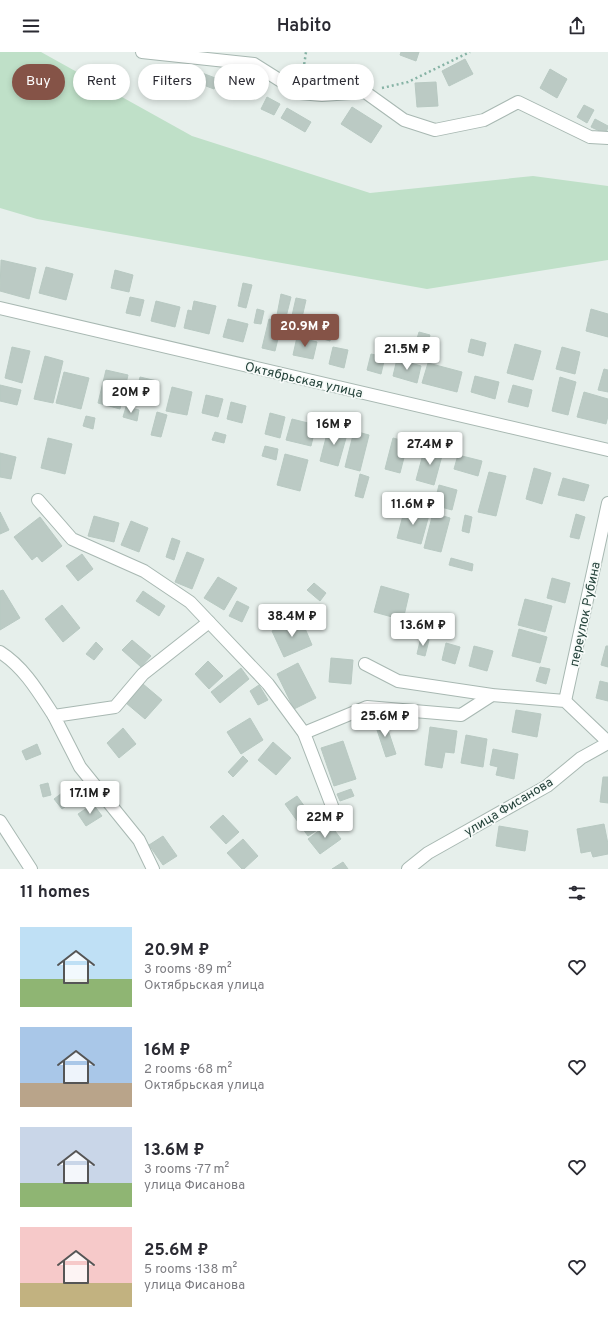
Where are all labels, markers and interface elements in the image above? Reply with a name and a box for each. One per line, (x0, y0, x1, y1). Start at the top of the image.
icon: menu (20, 15, 42, 37)
text: Habito (277, 15, 331, 38)
icon: share (566, 15, 588, 37)
chip: Buy (12, 64, 65, 100)
chip: Rent (73, 64, 130, 100)
chip: Filters (138, 64, 206, 100)
chip: New (214, 64, 269, 100)
chip: Apartment (277, 64, 374, 100)
pin: 20.9M ₽ (268, 314, 342, 348)
text: 20.9M ₽ (280, 319, 330, 335)
pin: 21.5M ₽ (370, 337, 444, 371)
text: 21.5M ₽ (384, 342, 430, 358)
street label: Октябрьская улица (243, 360, 364, 402)
pin: 20M ₽ (103, 380, 159, 414)
text: 20M ₽ (112, 385, 150, 401)
pin: 16M ₽ (306, 412, 362, 446)
text: 16M ₽ (316, 417, 352, 433)
pin: 27.4M ₽ (393, 432, 467, 466)
text: 27.4M ₽ (407, 437, 453, 453)
pin: 11.6M ₽ (376, 492, 450, 526)
text: 11.6M ₽ (391, 497, 435, 513)
street label: переулок Рубина (567, 560, 605, 668)
pin: 38.4M ₽ (255, 604, 329, 638)
text: 38.4M ₽ (267, 609, 317, 625)
pin: 13.6M ₽ (386, 613, 460, 647)
text: 13.6M ₽ (400, 618, 446, 634)
pin: 25.6M ₽ (348, 704, 422, 738)
text: 25.6M ₽ (360, 709, 410, 725)
street label: улица Фисанова (462, 775, 556, 841)
pin: 17.1M ₽ (53, 781, 127, 815)
text: 17.1M ₽ (69, 786, 111, 802)
pin: 22M ₽ (297, 805, 353, 839)
text: 22M ₽ (306, 810, 344, 826)
text: 11 homes (20, 882, 90, 904)
icon: filters (566, 882, 588, 904)
text: 20.9M ₽ (144, 940, 209, 962)
icon: home (52, 943, 100, 991)
icon: heart (566, 956, 588, 978)
text: 3 rooms · 89 m² (144, 962, 232, 978)
text: Октябрьская улица (144, 978, 264, 994)
text: 16M ₽ (144, 1040, 190, 1062)
icon: home (52, 1043, 100, 1091)
icon: heart (566, 1056, 588, 1078)
text: 2 rooms · 68 m² (144, 1062, 232, 1078)
text: Октябрьская улица (144, 1078, 264, 1094)
text: 13.6M ₽ (144, 1140, 204, 1162)
icon: home (52, 1143, 100, 1191)
icon: heart (566, 1156, 588, 1178)
text: 3 rooms · 77 m² (144, 1162, 229, 1178)
text: улица Фисанова (144, 1178, 245, 1194)
text: 25.6M ₽ (144, 1240, 209, 1262)
icon: home (52, 1243, 100, 1291)
icon: heart (566, 1256, 588, 1278)
text: 5 rooms · 138 m² (144, 1262, 237, 1278)
text: улица Фисанова (144, 1278, 245, 1294)

